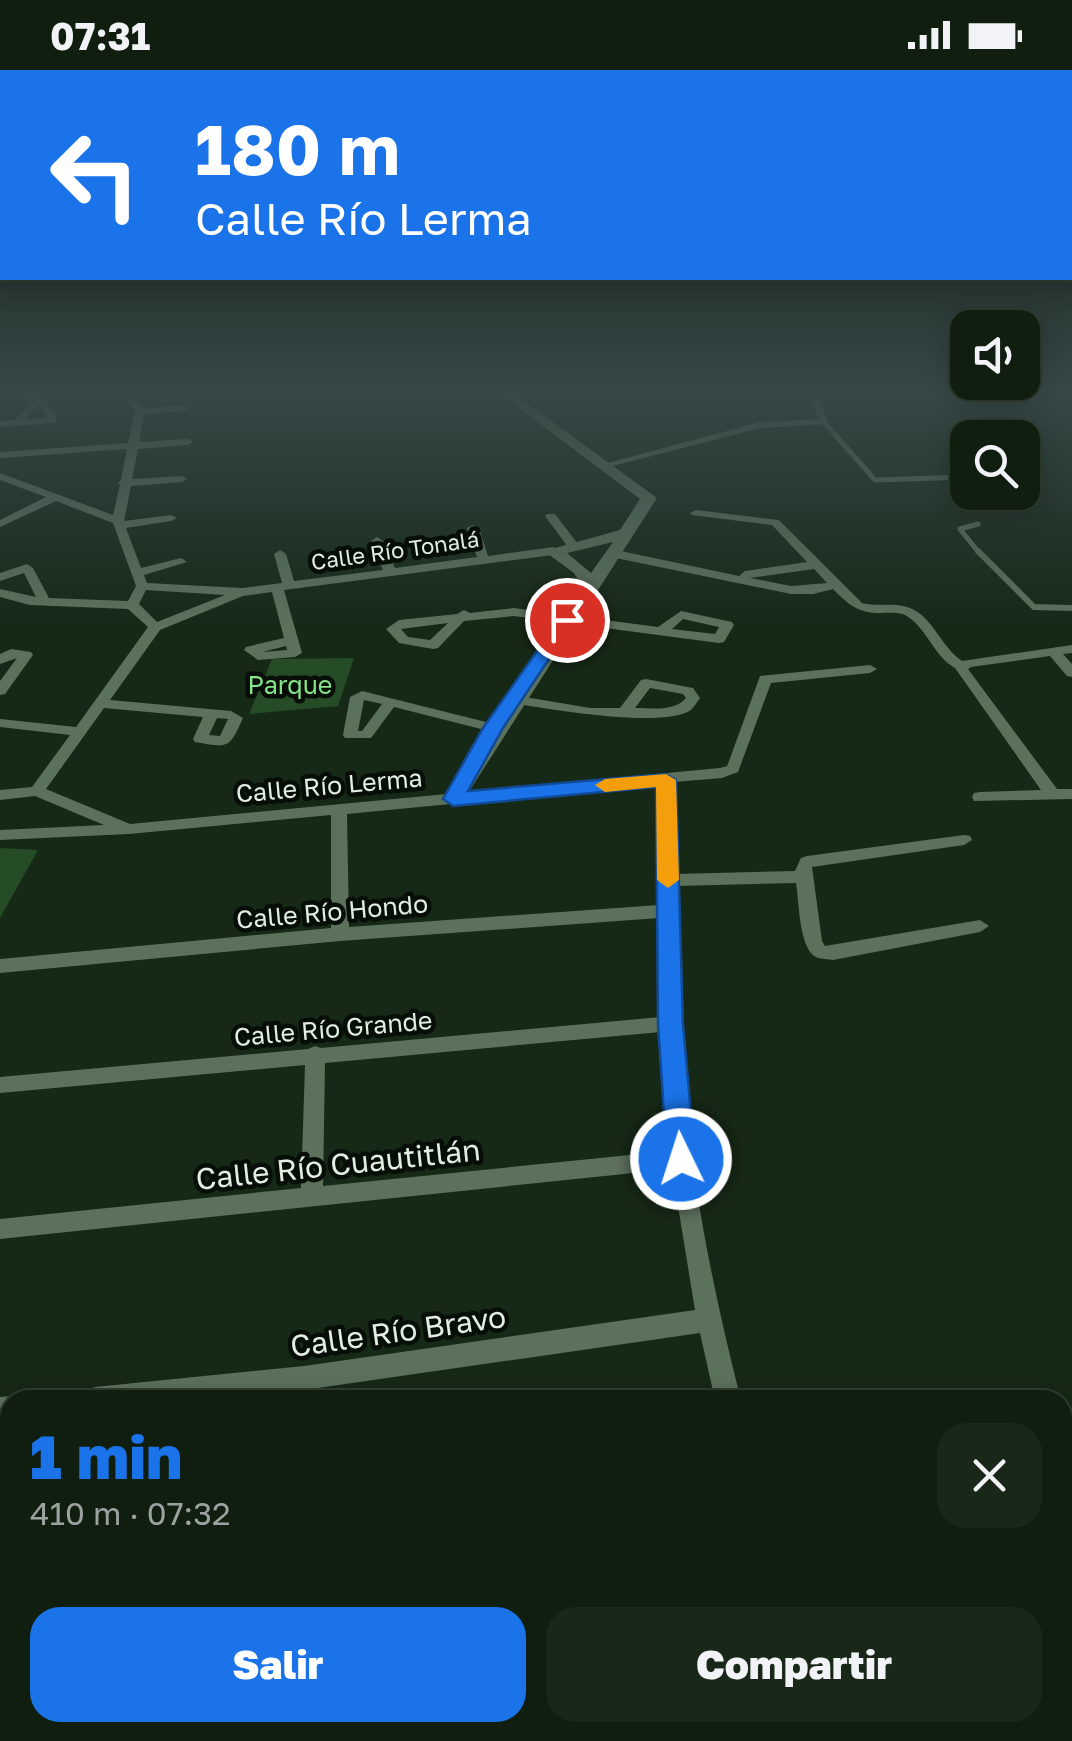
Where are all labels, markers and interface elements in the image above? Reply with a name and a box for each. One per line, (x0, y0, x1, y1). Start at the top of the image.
text: 07:31 (50, 13, 150, 58)
text: 180 m (195, 106, 400, 190)
icon: left (30, 110, 160, 240)
text: Calle Río Lerma (195, 191, 532, 245)
map controls (950, 310, 1040, 510)
button: sound (950, 310, 1040, 400)
button: search (950, 420, 1040, 510)
street label: Calle Río Tonalá (309, 525, 481, 575)
pin (525, 578, 610, 663)
icon: arrive (540, 593, 595, 648)
park label: Parque (248, 669, 332, 700)
street label: Calle Río Lerma (234, 761, 424, 809)
street label: Calle Río Hondo (235, 887, 429, 935)
street label: Calle Río Grande (232, 1004, 434, 1052)
position arrow (629, 1107, 733, 1211)
street label: Calle Río Cuautitlán (194, 1131, 482, 1197)
street label: Calle Río Bravo (288, 1298, 508, 1364)
text: 1 min (30, 1420, 182, 1492)
button: close (937, 1423, 1042, 1528)
text: 410 m · 07:32 (30, 1494, 230, 1532)
button: Salir (30, 1607, 526, 1722)
button: Compartir (546, 1607, 1042, 1722)

